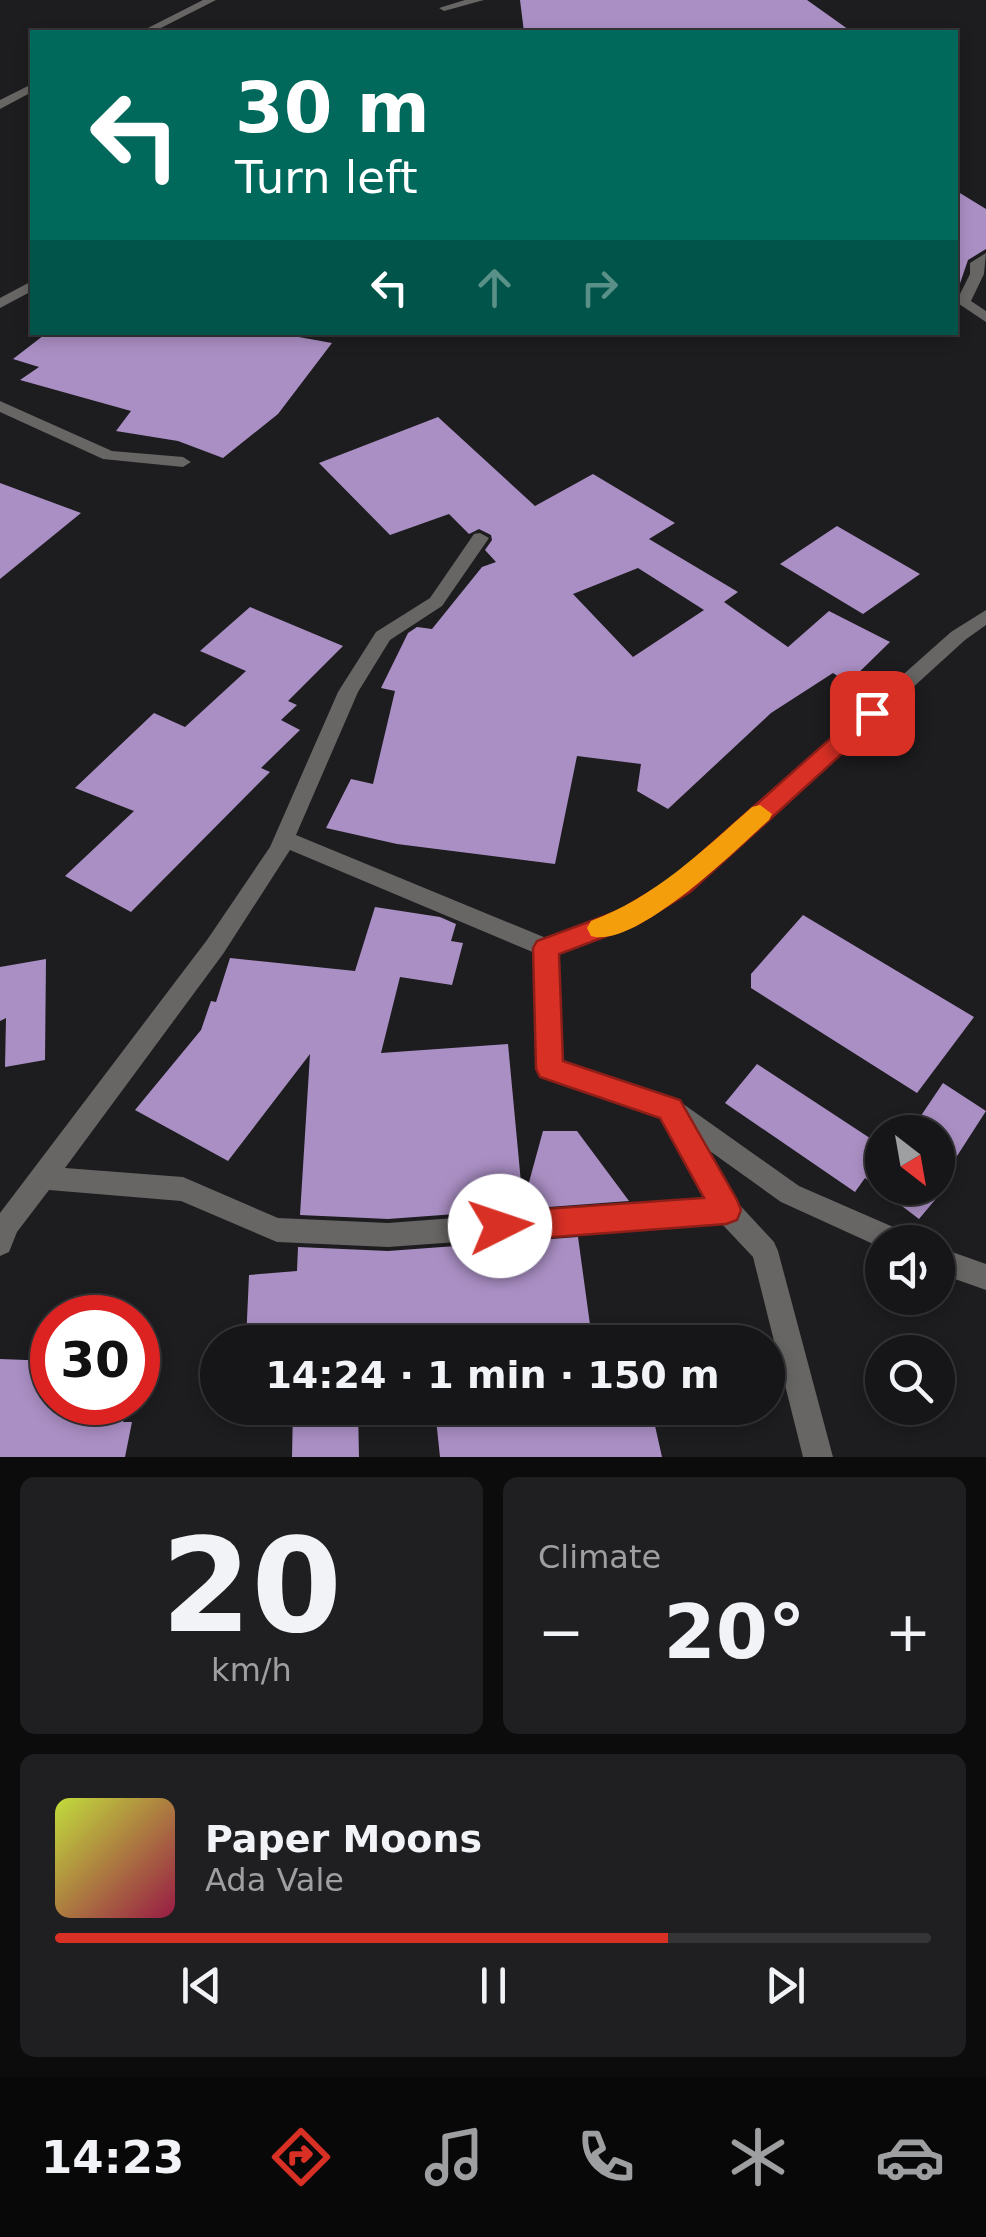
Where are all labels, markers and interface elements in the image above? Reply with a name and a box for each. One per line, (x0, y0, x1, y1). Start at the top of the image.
text: 30 m (235, 67, 430, 149)
icon: left (70, 70, 200, 200)
text: Turn left (235, 151, 418, 204)
icon: left (362, 260, 417, 315)
icon: ahead (467, 260, 522, 315)
icon: right (572, 260, 627, 315)
pin (830, 671, 915, 756)
icon: arrive (845, 686, 900, 741)
north arrow (865, 1115, 955, 1205)
map controls (865, 1115, 955, 1425)
position arrow (448, 1174, 552, 1278)
button: sound (865, 1225, 955, 1315)
speed limit sign: 30 (30, 1295, 160, 1425)
button: search (865, 1335, 955, 1425)
text: 14:24 · 1 min · 150 m (265, 1353, 720, 1397)
text: 20 (161, 1510, 342, 1662)
text: Climate (538, 1538, 661, 1576)
text: 20° (664, 1588, 805, 1676)
text: − (538, 1600, 584, 1664)
text: + (885, 1600, 931, 1664)
text: km/h (211, 1651, 292, 1689)
text: Paper Moons (205, 1817, 482, 1861)
text: Ada Vale (205, 1861, 344, 1899)
icon: previous (174, 1958, 229, 2013)
icon: pause (466, 1958, 521, 2013)
icon: next (758, 1958, 813, 2013)
icon: directions (266, 2122, 336, 2192)
icon: music (419, 2122, 489, 2192)
icon: phone (571, 2122, 641, 2192)
icon: climate (723, 2122, 793, 2192)
icon: car (875, 2122, 945, 2192)
text: 14:23 (41, 2131, 184, 2184)

